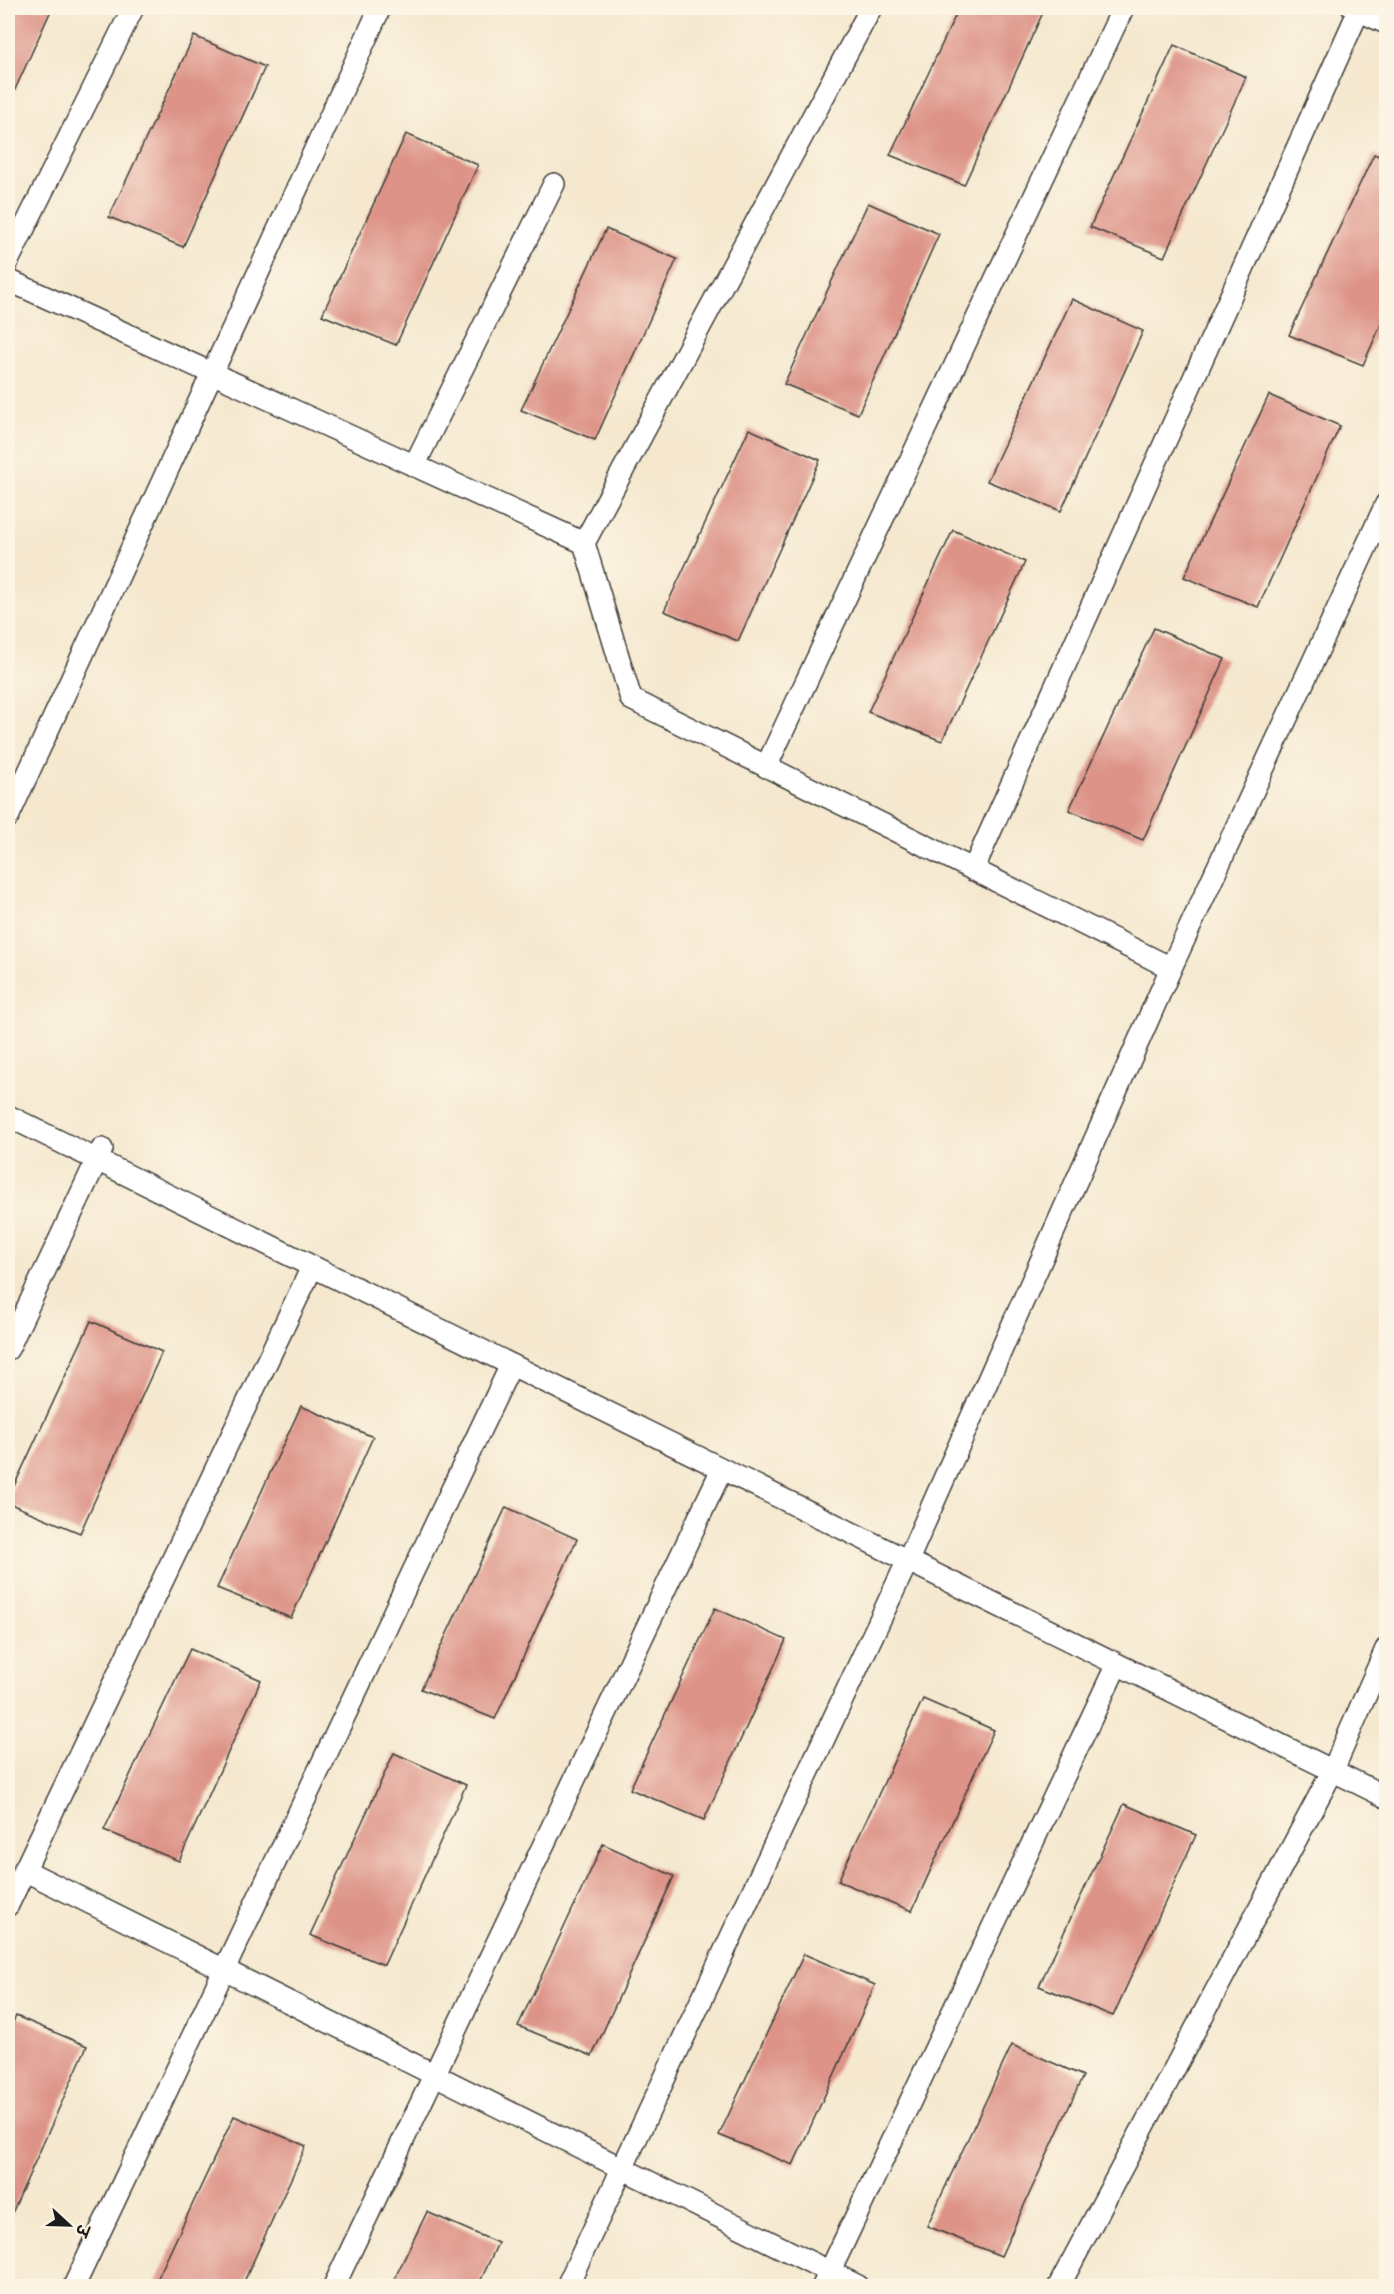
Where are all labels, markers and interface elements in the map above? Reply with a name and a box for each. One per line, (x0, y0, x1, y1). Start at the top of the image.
north arrow (39, 2195, 99, 2255)
text: उ (70, 2220, 94, 2240)

